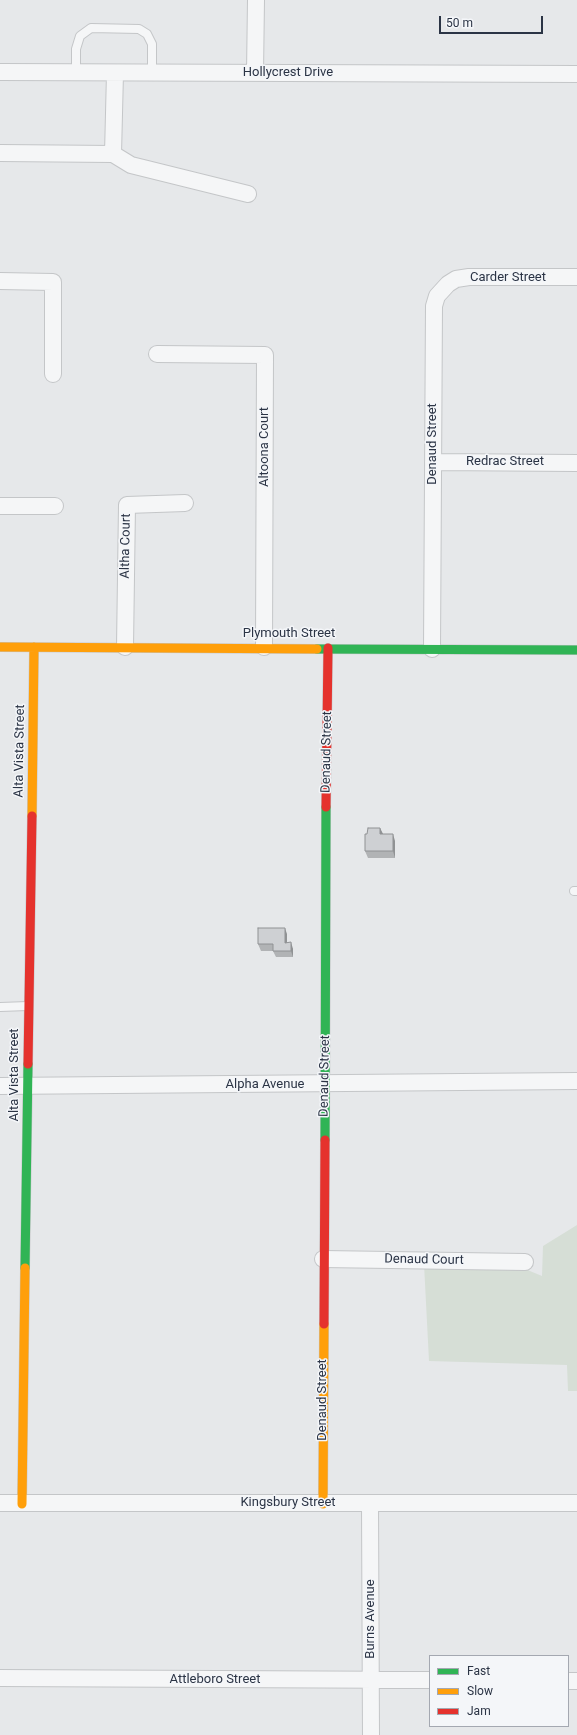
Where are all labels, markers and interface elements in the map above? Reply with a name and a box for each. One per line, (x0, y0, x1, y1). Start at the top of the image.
scale bar (441, 8, 545, 34)
text: 50 m (446, 16, 473, 30)
street label: Hollycrest Drive (243, 65, 333, 81)
street label: Carder Street (470, 270, 546, 286)
street label: Denaud Street (425, 403, 441, 485)
street label: Altoona Court (257, 407, 273, 487)
street label: Redrac Street (466, 454, 544, 470)
street label: Altha Court (118, 513, 134, 579)
street label: Plymouth Street (243, 626, 335, 642)
street label: Alta Vista Street (11, 704, 29, 798)
street label: Denaud Street (318, 711, 336, 793)
street label: Alta Vista Street (7, 1028, 23, 1122)
street label: Denaud Street (316, 1035, 334, 1117)
street label: Alpha Avenue (226, 1077, 304, 1093)
street label: Denaud Court (384, 1252, 464, 1268)
street label: Denaud Street (315, 1359, 331, 1441)
street label: Kingsbury Street (240, 1495, 336, 1511)
street label: Burns Avenue (363, 1579, 379, 1659)
legend (429, 1655, 569, 1727)
text: Fast (467, 1664, 490, 1678)
street label: Attleboro Street (170, 1672, 260, 1688)
text: Slow (467, 1684, 493, 1698)
text: Jam (467, 1704, 491, 1718)

